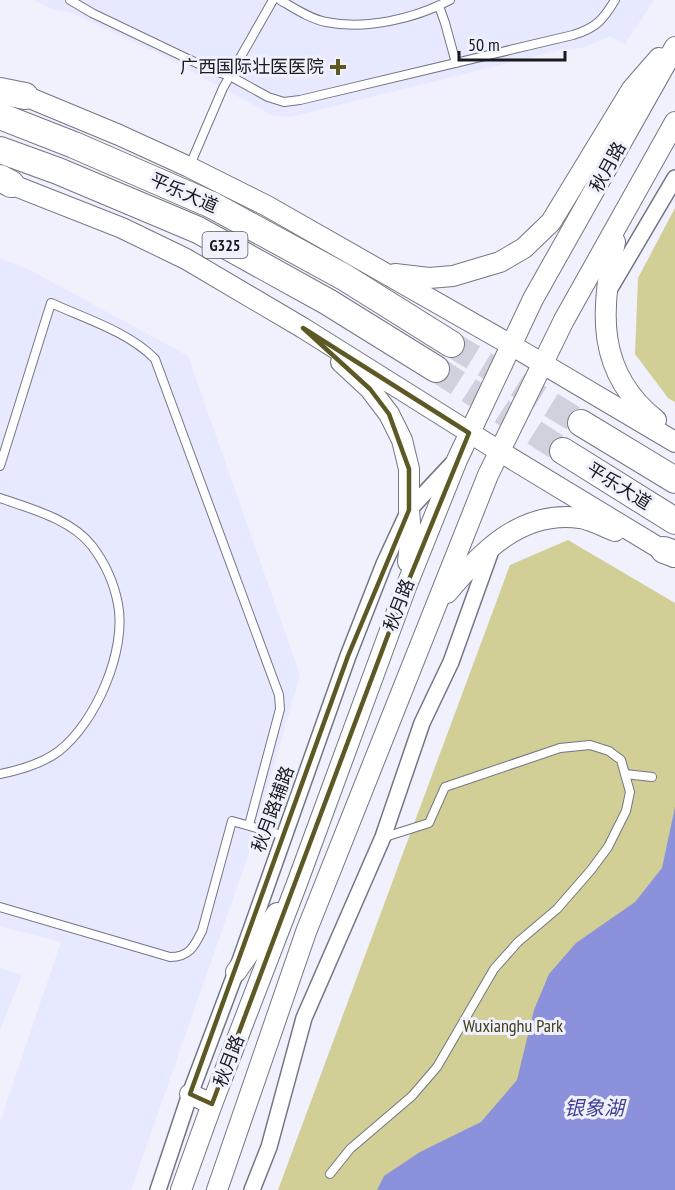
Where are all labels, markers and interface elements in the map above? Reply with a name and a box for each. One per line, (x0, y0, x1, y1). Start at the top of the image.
scale bar (459, 24, 566, 62)
text: 50 m (468, 33, 500, 56)
place label: 广西国际壮医医院 (180, 55, 324, 78)
marker: 广西国际壮医医院 (329, 58, 347, 76)
street label: 秋月路 (584, 138, 631, 196)
street label: 平乐大道 (147, 167, 222, 218)
road number: G325 (202, 232, 248, 258)
street label: 平乐大道 (583, 457, 656, 514)
street label: 秋月路 (378, 575, 419, 634)
street label: 秋月路辅路 (246, 763, 299, 855)
park label: Wuxianghu Park (463, 1014, 563, 1037)
street label: 秋月路 (208, 1031, 249, 1090)
water label: 银象湖 (564, 1095, 627, 1121)

